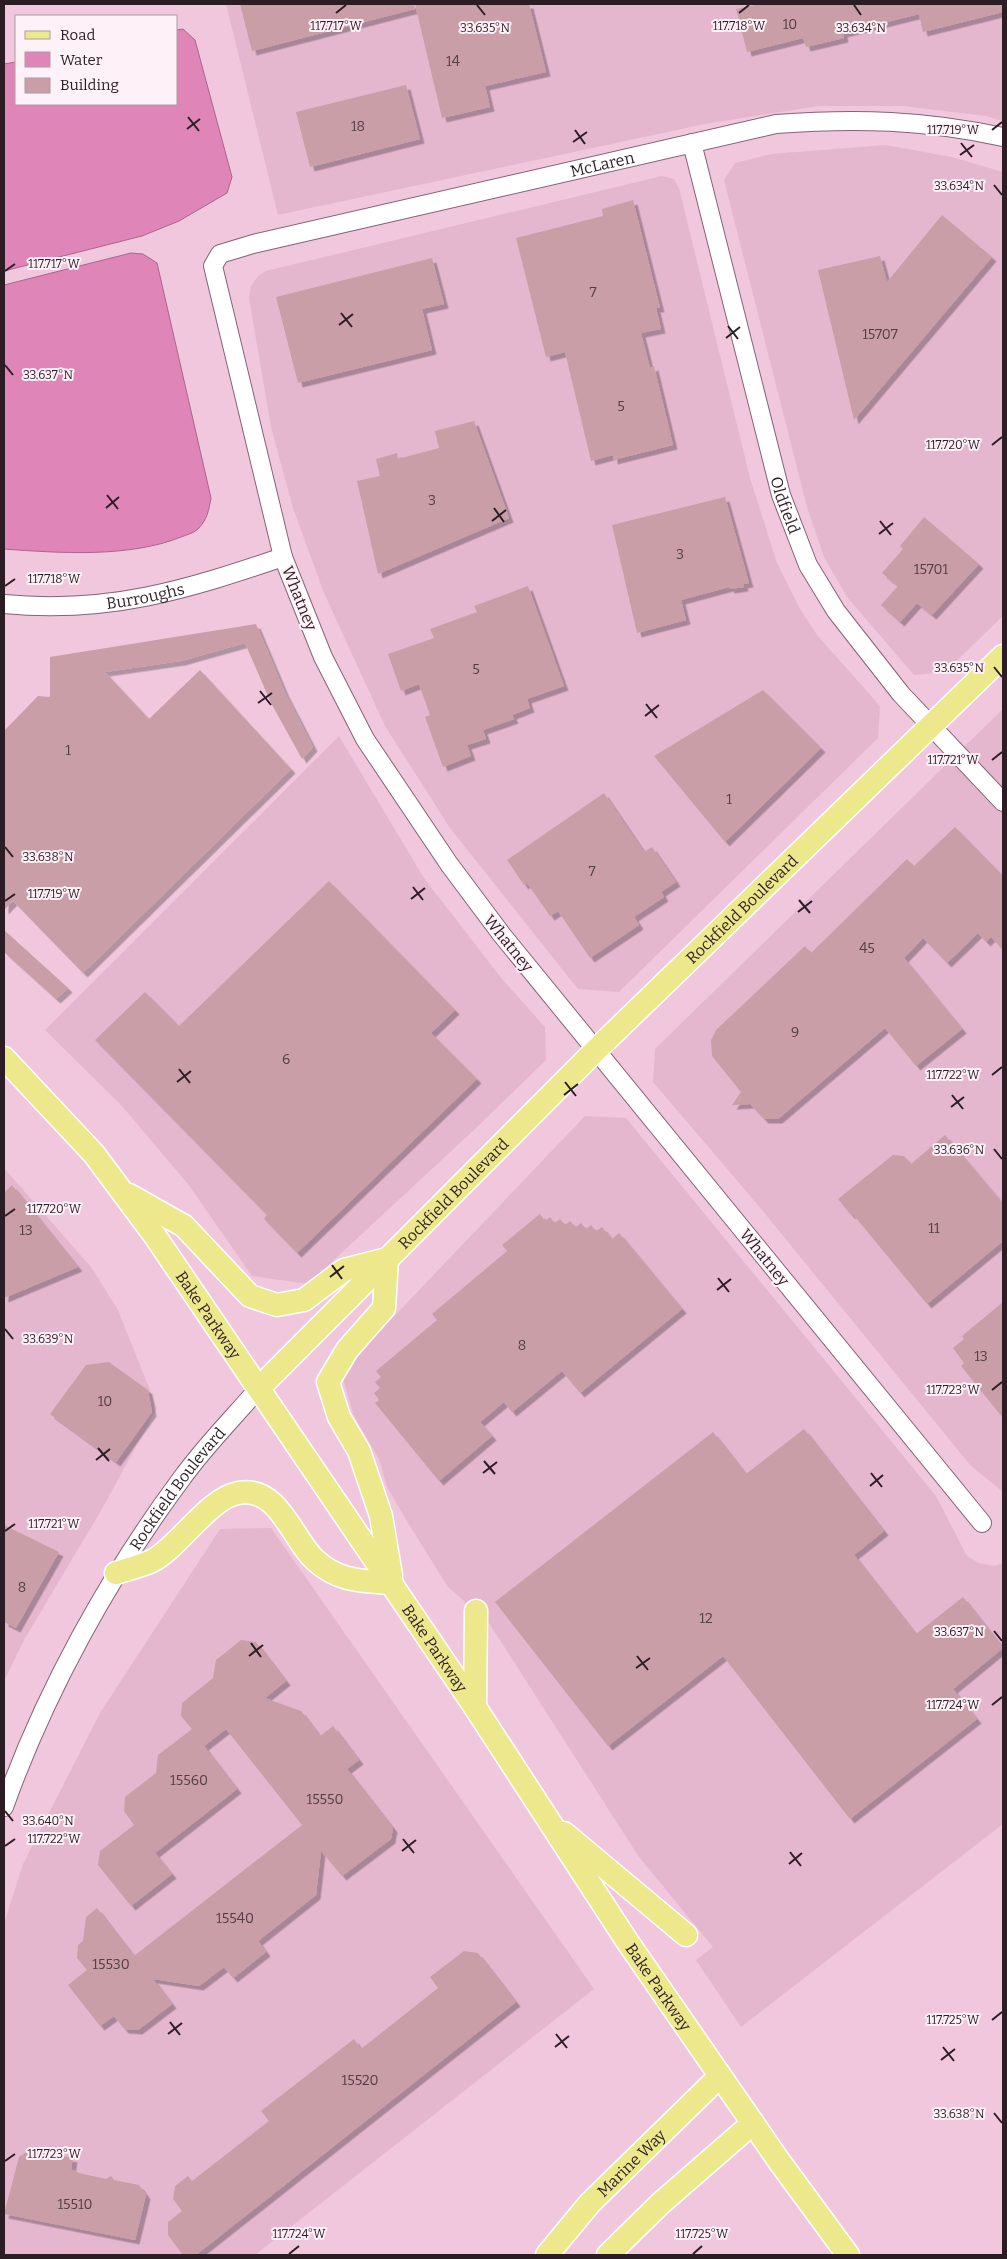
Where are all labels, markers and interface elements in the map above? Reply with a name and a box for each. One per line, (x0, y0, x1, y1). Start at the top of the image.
legend (15, 15, 178, 105)
house number: 10 (783, 16, 797, 33)
text: 117.717°W (310, 19, 362, 33)
text: 117.718°W (713, 19, 766, 33)
text: 33.635°N (460, 21, 510, 35)
text: 33.634°N (836, 21, 887, 35)
text: Road (60, 26, 95, 44)
text: Water (60, 51, 103, 69)
house number: 14 (446, 53, 460, 70)
text: Building (60, 76, 119, 94)
house number: 18 (351, 118, 365, 135)
text: 117.719°W (927, 123, 980, 137)
street label: McLaren (568, 148, 636, 181)
text: 33.634°N (934, 179, 985, 193)
text: 117.717°W (28, 257, 80, 271)
house number: 7 (589, 284, 597, 301)
house number: 15707 (862, 326, 898, 343)
text: 33.637°N (23, 368, 74, 382)
house number: 5 (617, 398, 625, 415)
text: 117.720°W (926, 438, 981, 452)
street label: Oldfield (767, 475, 804, 537)
house number: 3 (428, 492, 436, 509)
house number: 3 (676, 546, 684, 563)
house number: 15701 (914, 561, 948, 578)
street label: Whatney (278, 563, 321, 634)
text: 117.718°W (28, 572, 81, 586)
street label: Burroughs (105, 579, 186, 613)
house number: 5 (472, 661, 480, 678)
text: 33.635°N (934, 661, 984, 675)
house number: 1 (65, 742, 71, 759)
text: 117.721°W (928, 753, 979, 767)
house number: 1 (726, 791, 732, 808)
text: 33.638°N (23, 850, 74, 864)
street label: Rockfield Boulevard (682, 851, 802, 968)
house number: 7 (588, 863, 596, 880)
text: 117.719°W (28, 887, 81, 901)
street label: Whatney (480, 911, 538, 976)
house number: 45 (859, 940, 875, 957)
house number: 9 (791, 1024, 799, 1041)
house number: 6 (282, 1051, 290, 1068)
text: 117.722°W (926, 1068, 980, 1082)
street label: Rockfield Boulevard (394, 1134, 513, 1253)
text: 33.636°N (934, 1143, 985, 1157)
text: 117.720°W (27, 1202, 82, 1216)
house number: 11 (928, 1220, 940, 1237)
house number: 13 (19, 1222, 33, 1239)
street label: Whatney (736, 1225, 794, 1290)
street label: Bake Parkway (172, 1268, 245, 1363)
text: 33.639°N (23, 1332, 74, 1346)
house number: 8 (518, 1337, 526, 1354)
house number: 13 (974, 1348, 988, 1365)
text: 117.723°W (926, 1383, 980, 1397)
house number: 10 (98, 1393, 112, 1410)
street label: Rockfield Boulevard (126, 1423, 230, 1554)
text: 117.721°W (29, 1517, 80, 1531)
house number: 8 (18, 1579, 26, 1596)
street label: Bake Parkway (398, 1601, 471, 1696)
house number: 12 (699, 1610, 713, 1627)
text: 33.637°N (934, 1625, 985, 1639)
text: 117.724°W (926, 1698, 980, 1712)
house number: 15560 (170, 1772, 208, 1789)
house number: 15550 (306, 1791, 344, 1808)
text: 33.640°N (22, 1814, 74, 1828)
text: 117.722°W (27, 1832, 81, 1846)
house number: 15540 (216, 1910, 254, 1927)
street label: Bake Parkway (621, 1940, 695, 2035)
house number: 15530 (92, 1956, 130, 1973)
text: 117.725°W (927, 2013, 980, 2027)
house number: 15520 (342, 2072, 379, 2089)
text: 33.638°N (934, 2107, 985, 2121)
street label: Marine Way (593, 2125, 670, 2201)
text: 117.723°W (27, 2147, 81, 2161)
house number: 15510 (57, 2196, 93, 2213)
text: 117.724°W (272, 2227, 326, 2241)
text: 117.725°W (676, 2227, 729, 2241)

